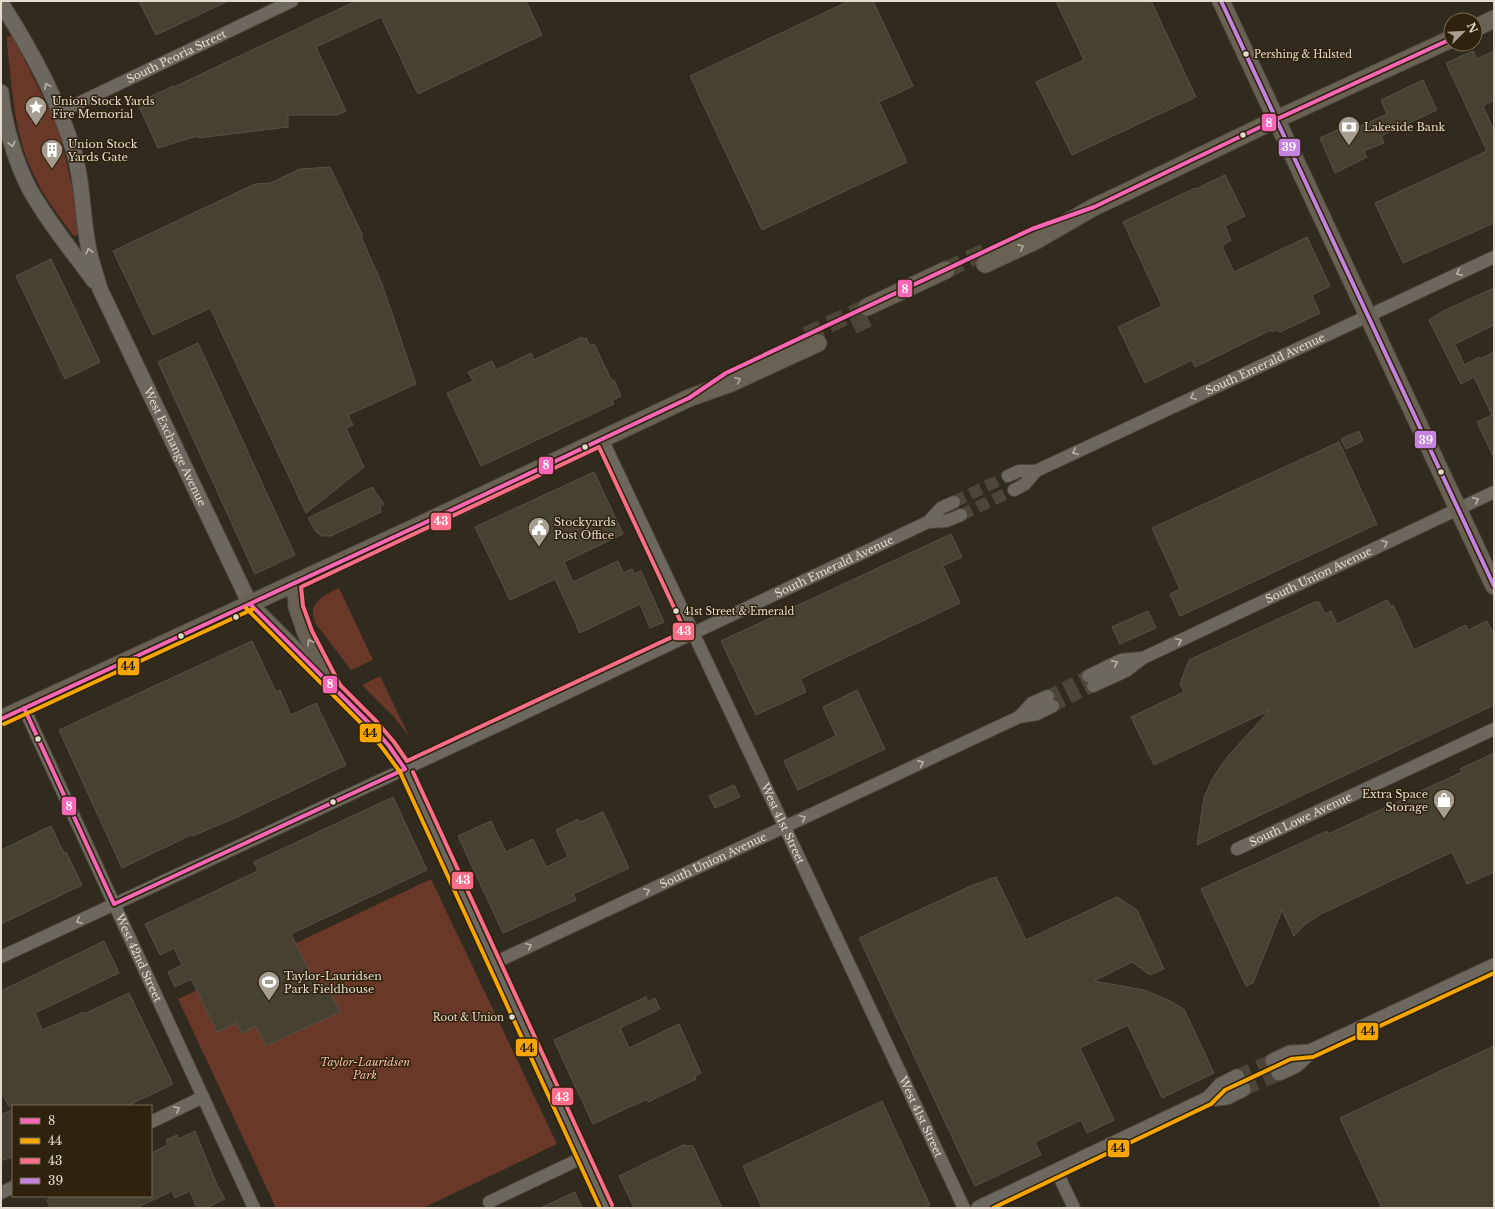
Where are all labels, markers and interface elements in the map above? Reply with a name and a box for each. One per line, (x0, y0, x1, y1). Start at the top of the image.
north arrow (1443, 12, 1483, 52)
text: N (1464, 20, 1481, 36)
street label: South Peoria Street (124, 26, 229, 86)
place label: Pershing & Halsted (1254, 48, 1352, 61)
marker: Pershing & Halsted (1241, 49, 1251, 59)
one-way arrow (44, 82, 52, 90)
place icon: Union Stock Yards Fire Memorial (23, 94, 49, 127)
place label: Union Stock Yards Fire Memorial (52, 94, 155, 121)
line badge: 8 (1261, 113, 1277, 132)
bank icon: Lakeside Bank (1336, 114, 1362, 147)
text: 8 (1266, 116, 1273, 130)
place label: Lakeside Bank (1364, 120, 1446, 134)
unlabelled marker (1238, 130, 1248, 140)
building icon: Union Stock Yards Gate (39, 137, 65, 170)
place label: Union Stock Yards Gate (67, 137, 138, 164)
line badge: 39 (1278, 138, 1301, 157)
one-way arrow (7, 140, 15, 147)
text: 39 (1282, 140, 1296, 154)
one-way arrow (1016, 244, 1024, 252)
one-way arrow (86, 248, 94, 254)
one-way arrow (1455, 268, 1463, 276)
line badge: 8 (897, 279, 913, 298)
text: 8 (902, 282, 909, 296)
street label: South Emerald Avenue (1203, 330, 1327, 398)
one-way arrow (734, 377, 742, 385)
street label: West Exchange Avenue (140, 384, 209, 508)
one-way arrow (1190, 392, 1197, 400)
line badge: 39 (1414, 430, 1437, 449)
text: 39 (1419, 433, 1433, 447)
unlabelled marker (580, 442, 590, 452)
one-way arrow (1072, 447, 1079, 455)
line badge: 8 (538, 456, 554, 475)
text: 8 (543, 458, 550, 472)
unlabelled marker (1436, 467, 1446, 477)
one-way arrow (1472, 497, 1479, 505)
line badge: 43 (430, 512, 452, 531)
text: 43 (434, 514, 448, 528)
public building icon: Stockyards Post Office (526, 515, 552, 548)
place label: Stockyards Post Office (554, 515, 616, 542)
street label: South Emerald Avenue (772, 532, 896, 601)
one-way arrow (1380, 540, 1388, 548)
street label: South Union Avenue (1263, 544, 1374, 606)
place label: 41st Street & Emerald (684, 605, 794, 618)
marker: 41st Street & Emerald (671, 606, 681, 616)
unlabelled marker (231, 612, 241, 622)
line badge: 43 (672, 622, 695, 641)
text: 43 (677, 624, 691, 638)
unlabelled marker (176, 631, 186, 641)
one-way arrow (1174, 638, 1182, 646)
one-way arrow (307, 639, 315, 646)
line badge: 44 (117, 657, 140, 676)
text: 44 (121, 659, 135, 673)
one-way arrow (1110, 660, 1118, 668)
line badge: 8 (322, 675, 338, 694)
text: 8 (327, 677, 334, 691)
line badge: 44 (359, 723, 382, 743)
text: 44 (363, 726, 377, 740)
unlabelled marker (33, 734, 43, 744)
one-way arrow (916, 760, 924, 768)
street label: West 41st Street (758, 780, 808, 867)
place label: Extra Space Storage (1362, 787, 1428, 814)
shop icon: Extra Space Storage (1431, 787, 1457, 820)
street label: South Lowe Avenue (1247, 789, 1354, 849)
line badge: 8 (61, 796, 77, 816)
unlabelled marker (328, 797, 338, 807)
text: 8 (66, 799, 73, 813)
one-way arrow (798, 815, 806, 823)
street label: South Union Avenue (657, 829, 769, 891)
line badge: 43 (451, 871, 474, 890)
text: 43 (456, 873, 470, 887)
one-way arrow (643, 888, 650, 896)
street label: West 42nd Street (112, 911, 166, 1005)
one-way arrow (75, 916, 83, 924)
one-way arrow (525, 943, 533, 951)
sports icon: Taylor-Lauridsen Park Fieldhouse (256, 969, 282, 1002)
place label: Taylor-Lauridsen Park Fieldhouse (284, 969, 382, 996)
place label: Root & Union (433, 1011, 504, 1024)
marker: Root & Union (507, 1012, 517, 1022)
line badge: 44 (1356, 1022, 1379, 1041)
text: 44 (1361, 1024, 1375, 1038)
line badge: 44 (515, 1038, 538, 1057)
text: 44 (520, 1041, 534, 1055)
park label: Taylor-Lauridsen Park (320, 1055, 410, 1082)
street label: West 41st Street (896, 1073, 946, 1160)
line badge: 43 (551, 1087, 574, 1106)
text: 43 (555, 1090, 569, 1104)
legend (12, 1105, 152, 1197)
one-way arrow (173, 1106, 180, 1114)
text: 8 (48, 1113, 55, 1128)
text: 44 (48, 1133, 62, 1148)
line badge: 44 (1107, 1139, 1130, 1158)
text: 44 (1111, 1141, 1125, 1155)
text: 43 (48, 1153, 62, 1168)
text: 39 (48, 1173, 63, 1188)

